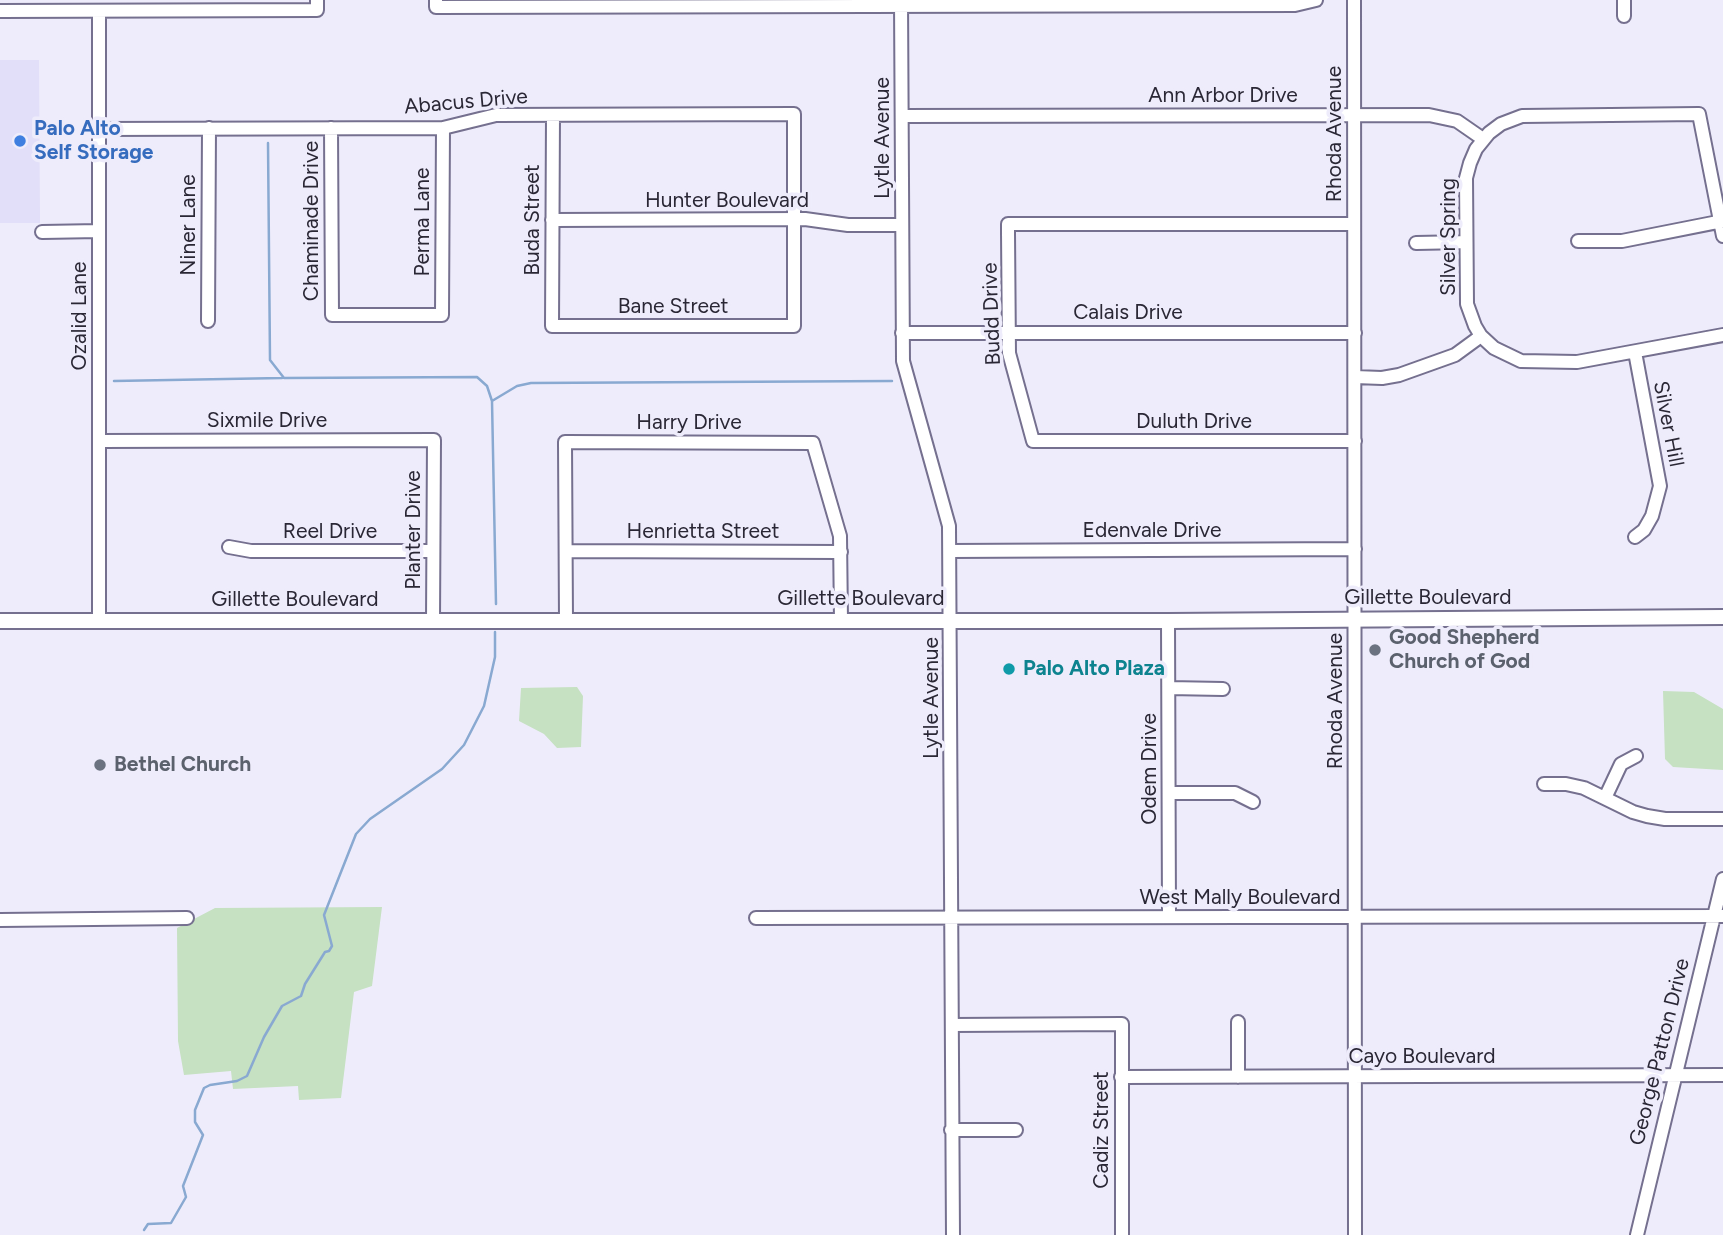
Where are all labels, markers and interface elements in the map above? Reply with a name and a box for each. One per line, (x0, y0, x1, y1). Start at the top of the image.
street label: Rhoda Avenue (1322, 66, 1348, 202)
street label: Lytle Avenue (870, 77, 896, 199)
street label: Ann Arbor Drive (1148, 83, 1298, 109)
street label: Abacus Drive (403, 84, 529, 120)
place label: Palo Alto Self Storage (34, 116, 153, 166)
marker: Palo Alto Self Storage (12, 133, 28, 149)
street label: Chaminade Drive (299, 141, 325, 301)
street label: Buda Street (520, 164, 546, 276)
street label: Perma Lane (410, 167, 436, 277)
street label: Niner Lane (176, 174, 202, 276)
street label: Silver Spring (1436, 178, 1462, 296)
street label: Hunter Boulevard (645, 188, 809, 214)
street label: Ozalid Lane (67, 261, 93, 371)
street label: Budd Drive (978, 262, 1006, 366)
street label: Bane Street (618, 294, 728, 320)
street label: Calais Drive (1073, 300, 1183, 326)
street label: Silver Hill (1647, 379, 1689, 469)
street label: Sixmile Drive (207, 408, 327, 434)
street label: Duluth Drive (1136, 409, 1252, 435)
street label: Harry Drive (636, 410, 742, 436)
street label: Planter Drive (401, 470, 427, 590)
street label: Edenvale Drive (1083, 518, 1221, 544)
street label: Reel Drive (283, 519, 377, 545)
street label: Henrietta Street (627, 519, 779, 545)
street label: Gillette Boulevard (1344, 585, 1512, 611)
street label: Gillette Boulevard (777, 586, 945, 612)
street label: Gillette Boulevard (211, 587, 379, 613)
place label: Good Shepherd Church of God (1389, 625, 1540, 675)
street label: Rhoda Avenue (1323, 633, 1349, 769)
street label: Lytle Avenue (919, 637, 945, 759)
marker: Good Shepherd Church of God (1367, 642, 1383, 658)
place label: Palo Alto Plaza (1023, 656, 1165, 682)
marker: Palo Alto Plaza (1001, 661, 1017, 677)
street label: Odem Drive (1137, 713, 1163, 825)
place label: Bethel Church (114, 752, 251, 778)
marker: Bethel Church (92, 757, 108, 773)
street label: West Mally Boulevard (1140, 885, 1340, 911)
street label: George Patton Drive (1625, 956, 1695, 1148)
street label: Cayo Boulevard (1348, 1044, 1496, 1070)
street label: Cadiz Street (1089, 1071, 1115, 1189)

